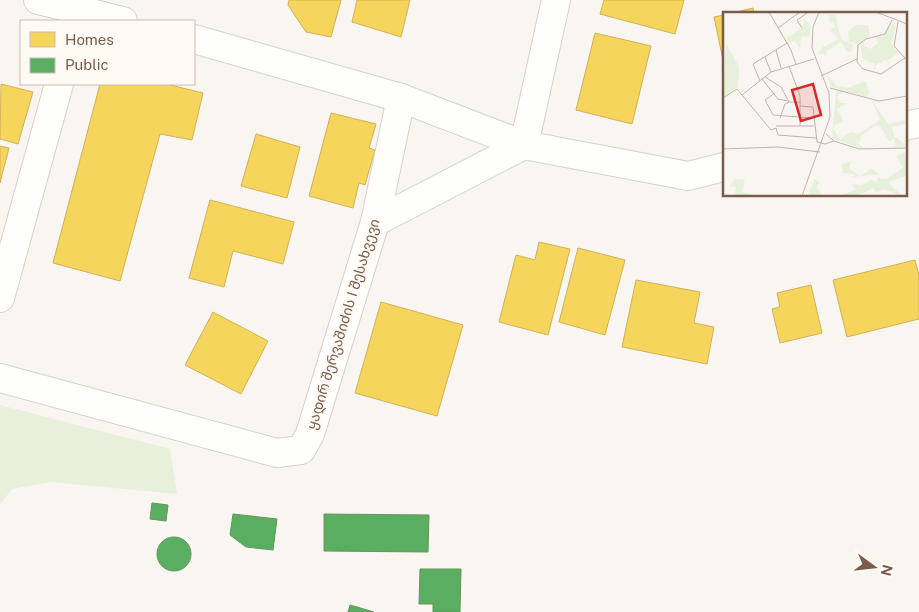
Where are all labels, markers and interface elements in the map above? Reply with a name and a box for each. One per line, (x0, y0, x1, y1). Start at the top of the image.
inset map (723, 12, 906, 196)
legend (20, 20, 195, 85)
text: Homes (65, 31, 114, 48)
text: Public (65, 56, 109, 73)
street label: ყადირ შერვაშიძის I შესახვევი (303, 217, 384, 432)
north arrow (849, 542, 899, 592)
text: N (877, 563, 896, 578)

